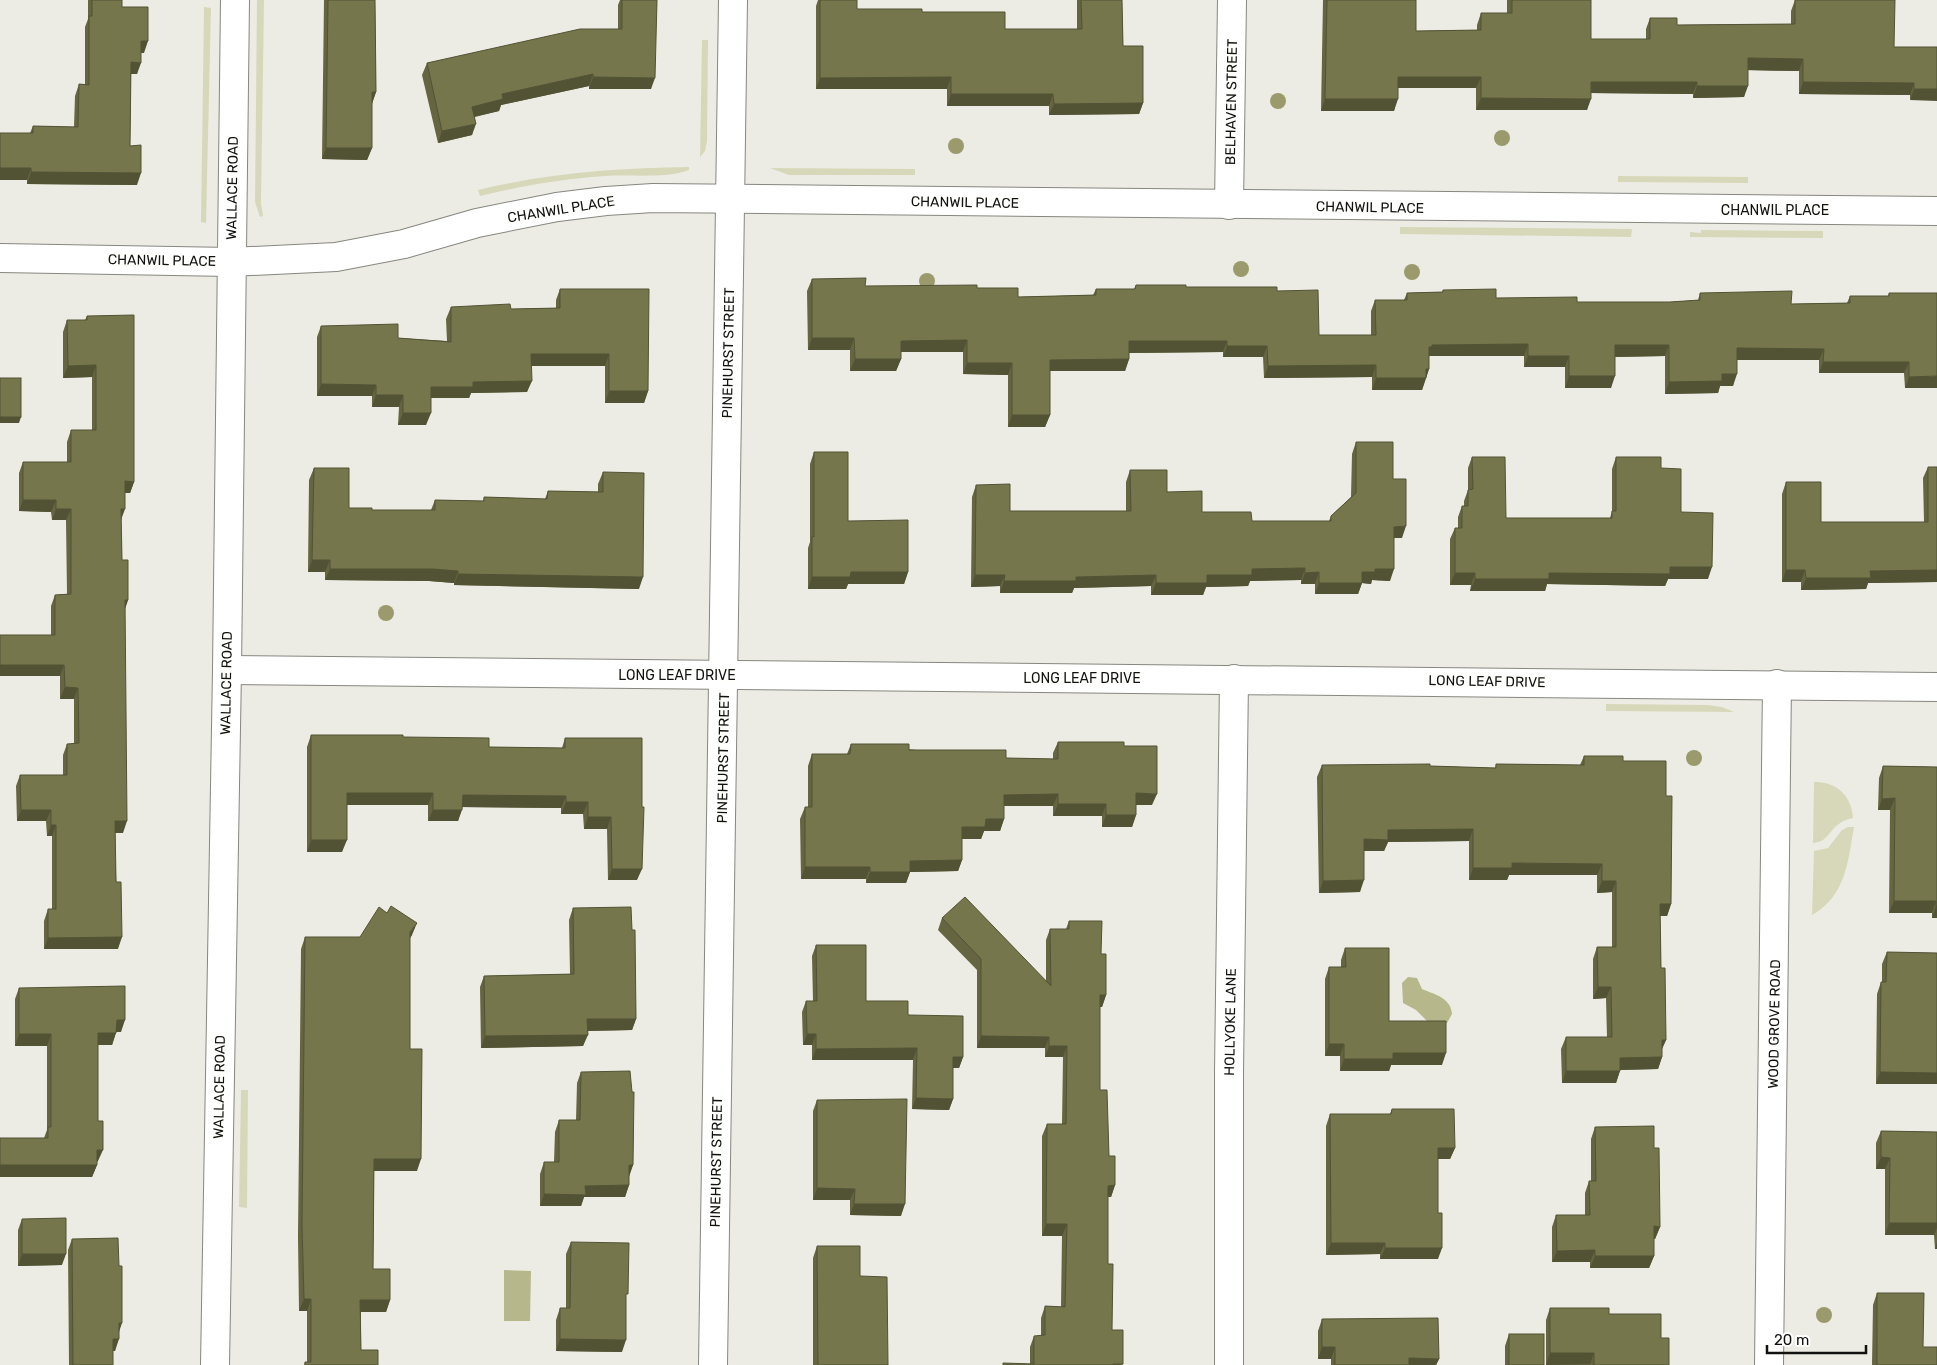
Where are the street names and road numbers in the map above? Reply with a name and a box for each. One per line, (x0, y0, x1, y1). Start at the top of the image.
street label: BELHAVEN STREET (1222, 39, 1241, 165)
street label: WALLACE ROAD (223, 136, 242, 240)
street label: CHANWIL PLACE (506, 193, 616, 226)
street label: CHANWIL PLACE (911, 193, 1019, 212)
street label: CHANWIL PLACE (1316, 198, 1424, 217)
street label: CHANWIL PLACE (1721, 202, 1829, 219)
street label: CHANWIL PLACE (108, 251, 216, 270)
street label: PINEHURST STREET (719, 287, 738, 419)
street label: WALLACE ROAD (217, 631, 236, 735)
street label: LONG LEAF DRIVE (618, 667, 736, 684)
street label: LONG LEAF DRIVE (1023, 670, 1141, 687)
street label: LONG LEAF DRIVE (1428, 672, 1546, 691)
street label: PINEHURST STREET (714, 692, 733, 824)
street label: WOOD GROVE ROAD (1765, 959, 1784, 1089)
street label: HOLLYOKE LANE (1221, 968, 1240, 1076)
street label: WALLACE ROAD (210, 1035, 229, 1139)
street label: PINEHURST STREET (707, 1096, 726, 1228)

